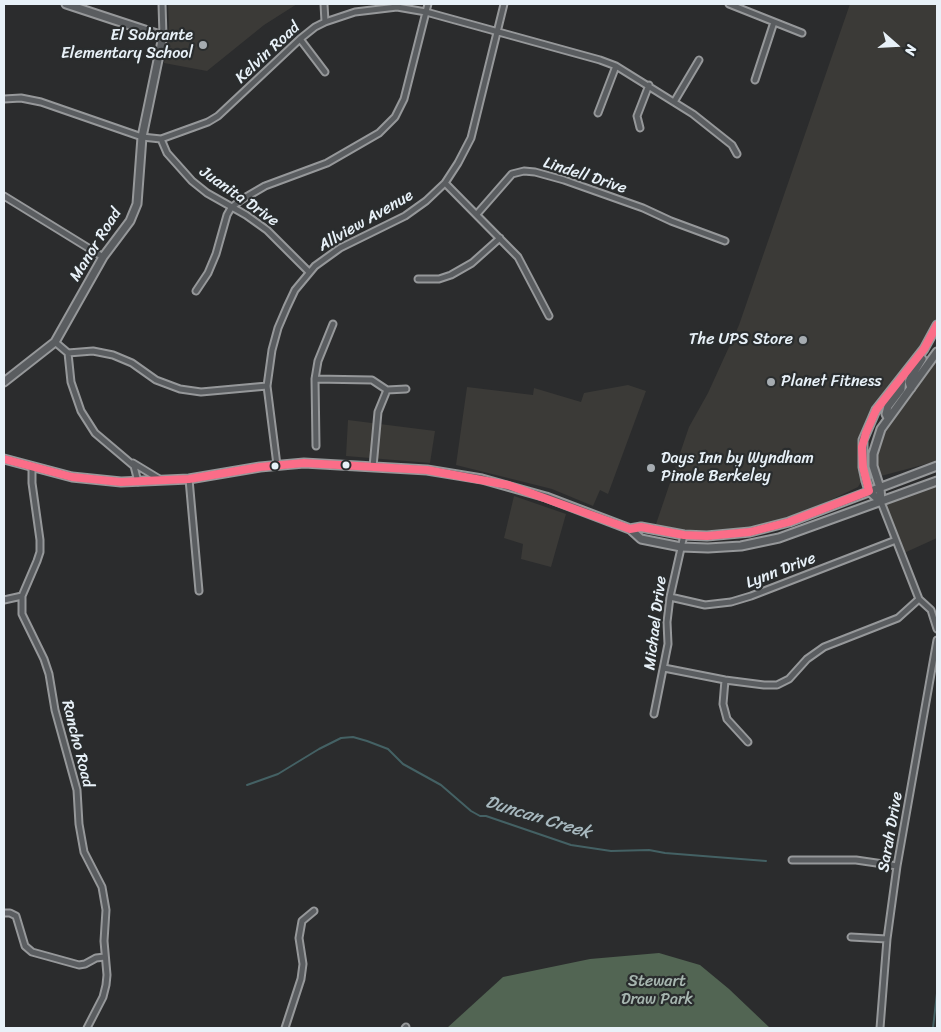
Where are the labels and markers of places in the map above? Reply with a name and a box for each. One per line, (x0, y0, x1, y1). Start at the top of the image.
place label: El Sobrante Elementary School (61, 26, 193, 64)
marker: El Sobrante Elementary School (197, 39, 209, 51)
place label: The UPS Store (689, 330, 793, 350)
marker: The UPS Store (797, 334, 809, 346)
place label: Planet Fitness (781, 372, 882, 392)
marker: Planet Fitness (765, 376, 777, 388)
place label: Days Inn by Wyndham Pinole Berkeley (661, 449, 814, 487)
unlabelled marker (341, 460, 351, 470)
unlabelled marker (270, 461, 280, 471)
marker: Days Inn by Wyndham Pinole Berkeley (645, 462, 657, 474)

